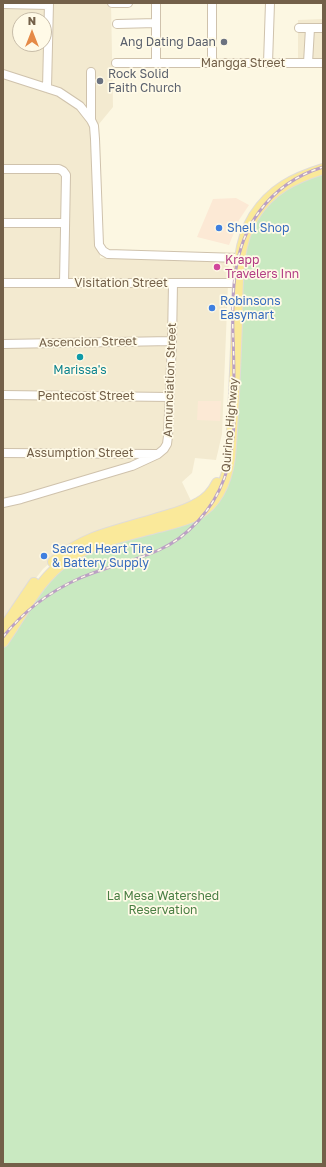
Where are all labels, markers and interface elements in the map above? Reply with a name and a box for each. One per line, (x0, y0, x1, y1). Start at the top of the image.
north arrow (12, 12, 52, 52)
text: N (28, 14, 36, 27)
place label: Ang Dating Daan (120, 35, 216, 49)
marker: Ang Dating Daan (219, 37, 229, 47)
street label: Mangga Street (201, 56, 285, 70)
place label: Rock Solid Faith Church (108, 67, 181, 95)
marker: Rock Solid Faith Church (95, 76, 105, 86)
place label: Shell Shop (227, 221, 289, 235)
marker: Shell Shop (214, 223, 224, 233)
place label: Krapp Travelers Inn (225, 253, 299, 281)
marker: Krapp Travelers Inn (212, 262, 222, 272)
street label: Visitation Street (74, 276, 168, 290)
place label: Robinsons Easymart (220, 294, 281, 322)
marker: Robinsons Easymart (207, 303, 217, 313)
street label: Annunciation Street (161, 322, 179, 438)
street label: Ascencion Street (39, 334, 137, 350)
marker: Marissa's (75, 352, 85, 362)
place label: Marissa's (53, 363, 107, 377)
street label: Quirino Highway (219, 377, 241, 473)
street label: Pentecost Street (37, 389, 135, 403)
street label: Assumption Street (26, 446, 134, 460)
place label: Sacred Heart Tire & Battery Supply (52, 542, 153, 570)
marker: Sacred Heart Tire & Battery Supply (39, 551, 49, 561)
park label: La Mesa Watershed Reservation (107, 889, 219, 917)

